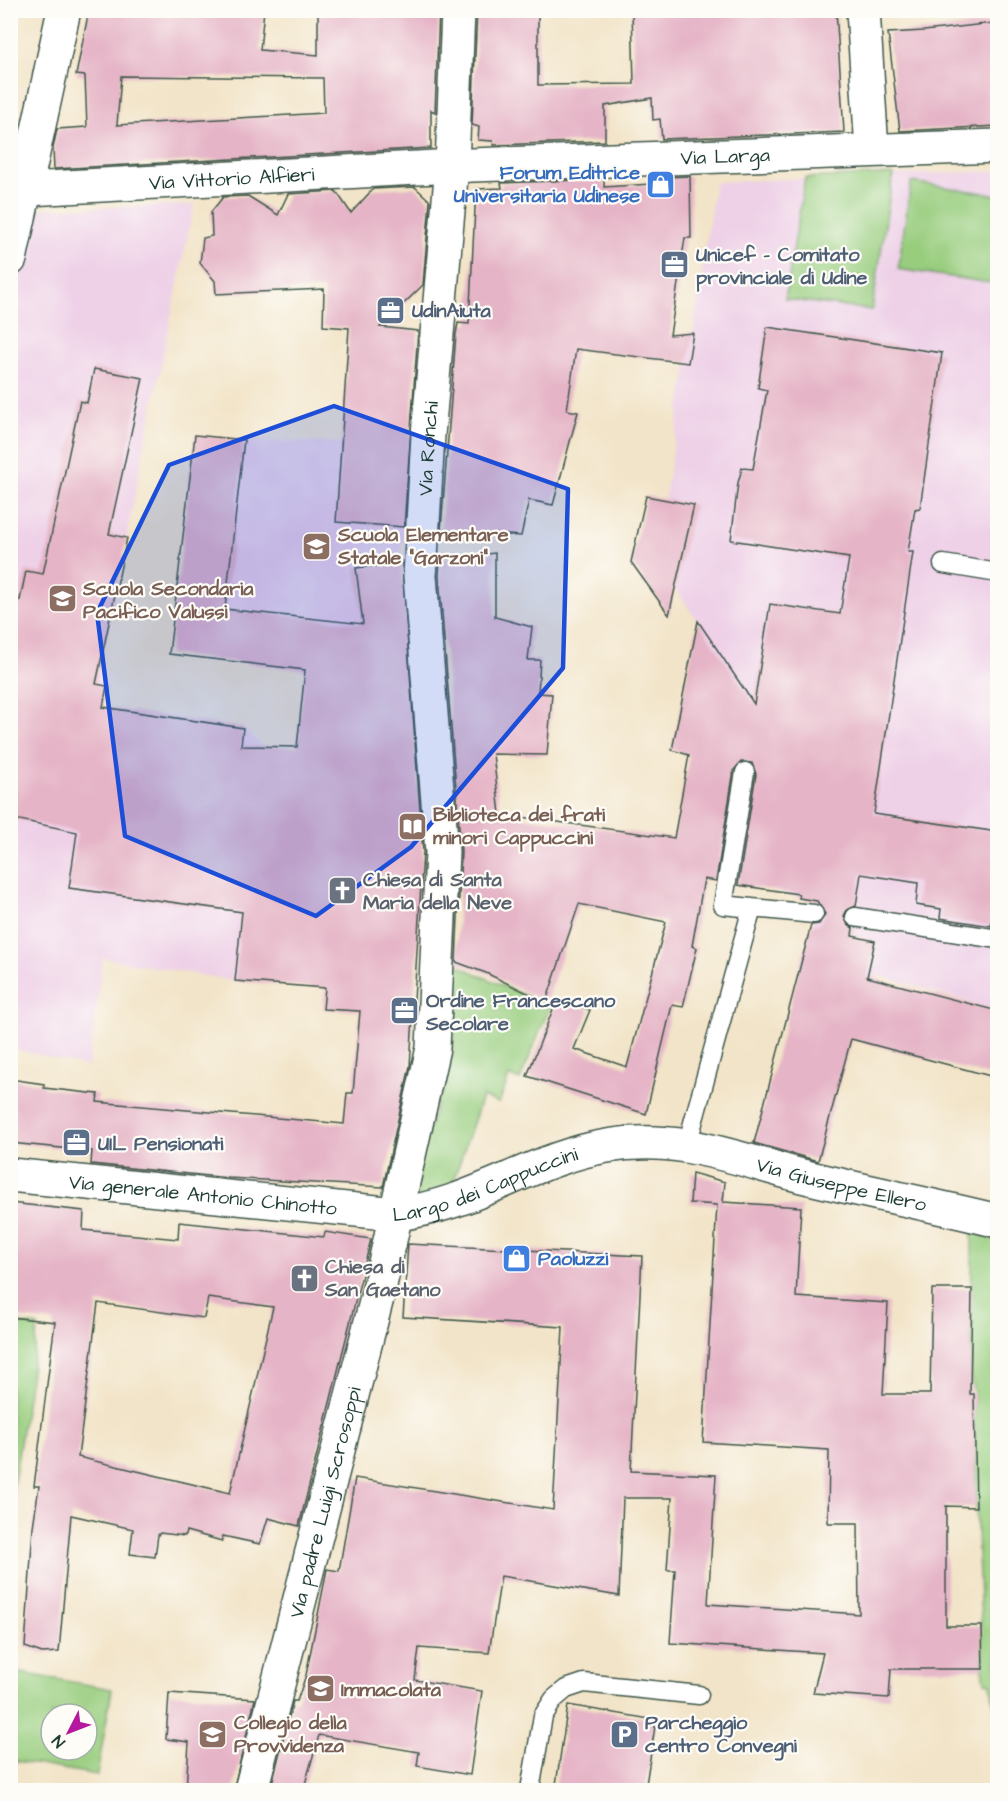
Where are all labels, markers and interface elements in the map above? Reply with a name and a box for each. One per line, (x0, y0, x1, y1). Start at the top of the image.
street label: Via Larga (680, 141, 770, 172)
place label: Forum Editrice Universitaria Udinese (454, 159, 640, 210)
street label: Via Vittorio Alfieri (148, 161, 315, 197)
shop icon: Forum Editrice Universitaria Udinese (645, 168, 677, 200)
place label: Unicef - Comitato provinciale di Udine (696, 241, 867, 292)
office icon: Unicef - Comitato provinciale di Udine (659, 249, 691, 281)
office icon: UdinAiuta (375, 294, 407, 326)
place label: UdinAiuta (412, 297, 492, 325)
street label: Via Ronchi (412, 400, 446, 497)
place label: Scuola Elementare Statale "Garzoni" (337, 521, 509, 572)
school or university icon: Scuola Elementare Statale "Garzoni" (301, 530, 333, 562)
place label: Scuola Secondaria Pacifico Valussi (82, 575, 254, 626)
school or university icon: Scuola Secondaria Pacifico Valussi (46, 583, 78, 615)
place label: Biblioteca dei frati minori Cappuccini (433, 801, 606, 852)
library icon: Biblioteca dei frati minori Cappuccini (396, 810, 428, 842)
place label: Chiesa di Santa Maria della Neve (363, 866, 512, 917)
church icon: Chiesa di Santa Maria della Neve (326, 874, 358, 906)
place label: Ordine Francescano Secolare (425, 987, 616, 1038)
office icon: Ordine Francescano Secolare (389, 995, 421, 1027)
office icon: UIL Pensionati (61, 1127, 93, 1159)
place label: UIL Pensionati (98, 1130, 224, 1158)
street label: Largo dei Cappuccini (391, 1140, 581, 1229)
street label: Via Giuseppe Ellero (753, 1151, 929, 1219)
street label: Via generale Antonio Chinotto (68, 1168, 338, 1223)
shop icon: Paoluzzi (501, 1242, 533, 1274)
place label: Paoluzzi (538, 1245, 609, 1273)
place label: Chiesa di San Gaetano (324, 1253, 441, 1304)
church icon: Chiesa di San Gaetano (288, 1262, 320, 1294)
street label: Via padre Luigi Scrosoppi (283, 1384, 369, 1621)
school or university icon: Immacolata (304, 1673, 336, 1705)
place label: Immacolata (341, 1676, 442, 1704)
north arrow (39, 1702, 99, 1762)
place label: Collegio della Provvidenza (234, 1709, 347, 1760)
place label: Parcheggio centro Convegni (645, 1709, 798, 1761)
school or university icon: Collegio della Provvidenza (197, 1718, 229, 1750)
parking icon: Parcheggio centro Convegni (608, 1718, 640, 1750)
text: N (47, 1730, 70, 1752)

